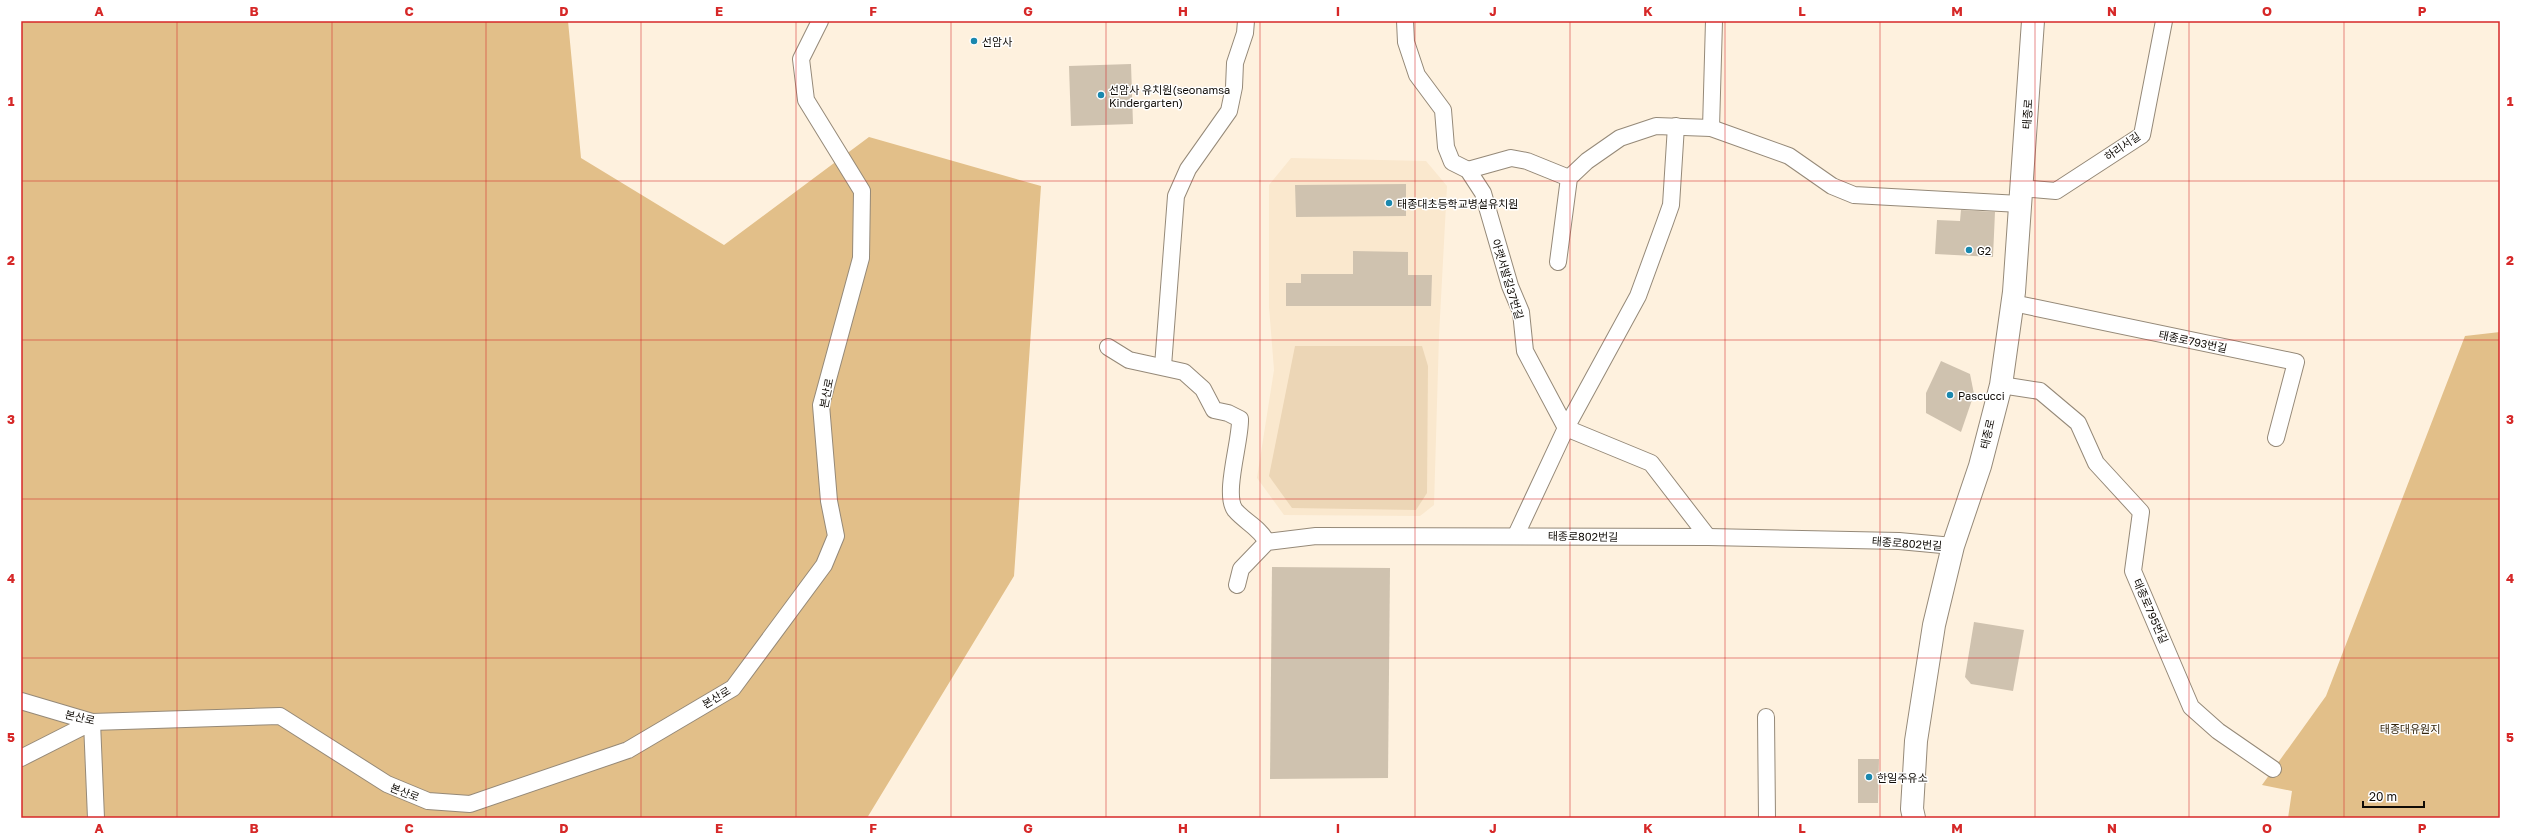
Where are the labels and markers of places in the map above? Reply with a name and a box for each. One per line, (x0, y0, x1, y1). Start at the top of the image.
place label: 선암사 (982, 35, 1012, 48)
marker: 선암사 (969, 36, 979, 46)
place label: 선암사 유치원(seonamsa Kindergarten) (1109, 83, 1230, 109)
marker: 선암사 유치원(seonamsa Kindergarten) (1096, 90, 1106, 100)
place label: 태종대초등학교병설유치원 (1397, 197, 1518, 210)
marker: 태종대초등학교병설유치원 (1384, 198, 1394, 208)
place label: G2 (1977, 244, 1991, 257)
marker: G2 (1964, 245, 1974, 255)
place label: Pascucci (1958, 389, 2005, 402)
marker: Pascucci (1945, 390, 1955, 400)
place label: 한일주유소 (1877, 771, 1928, 784)
marker: 한일주유소 (1864, 772, 1874, 782)

